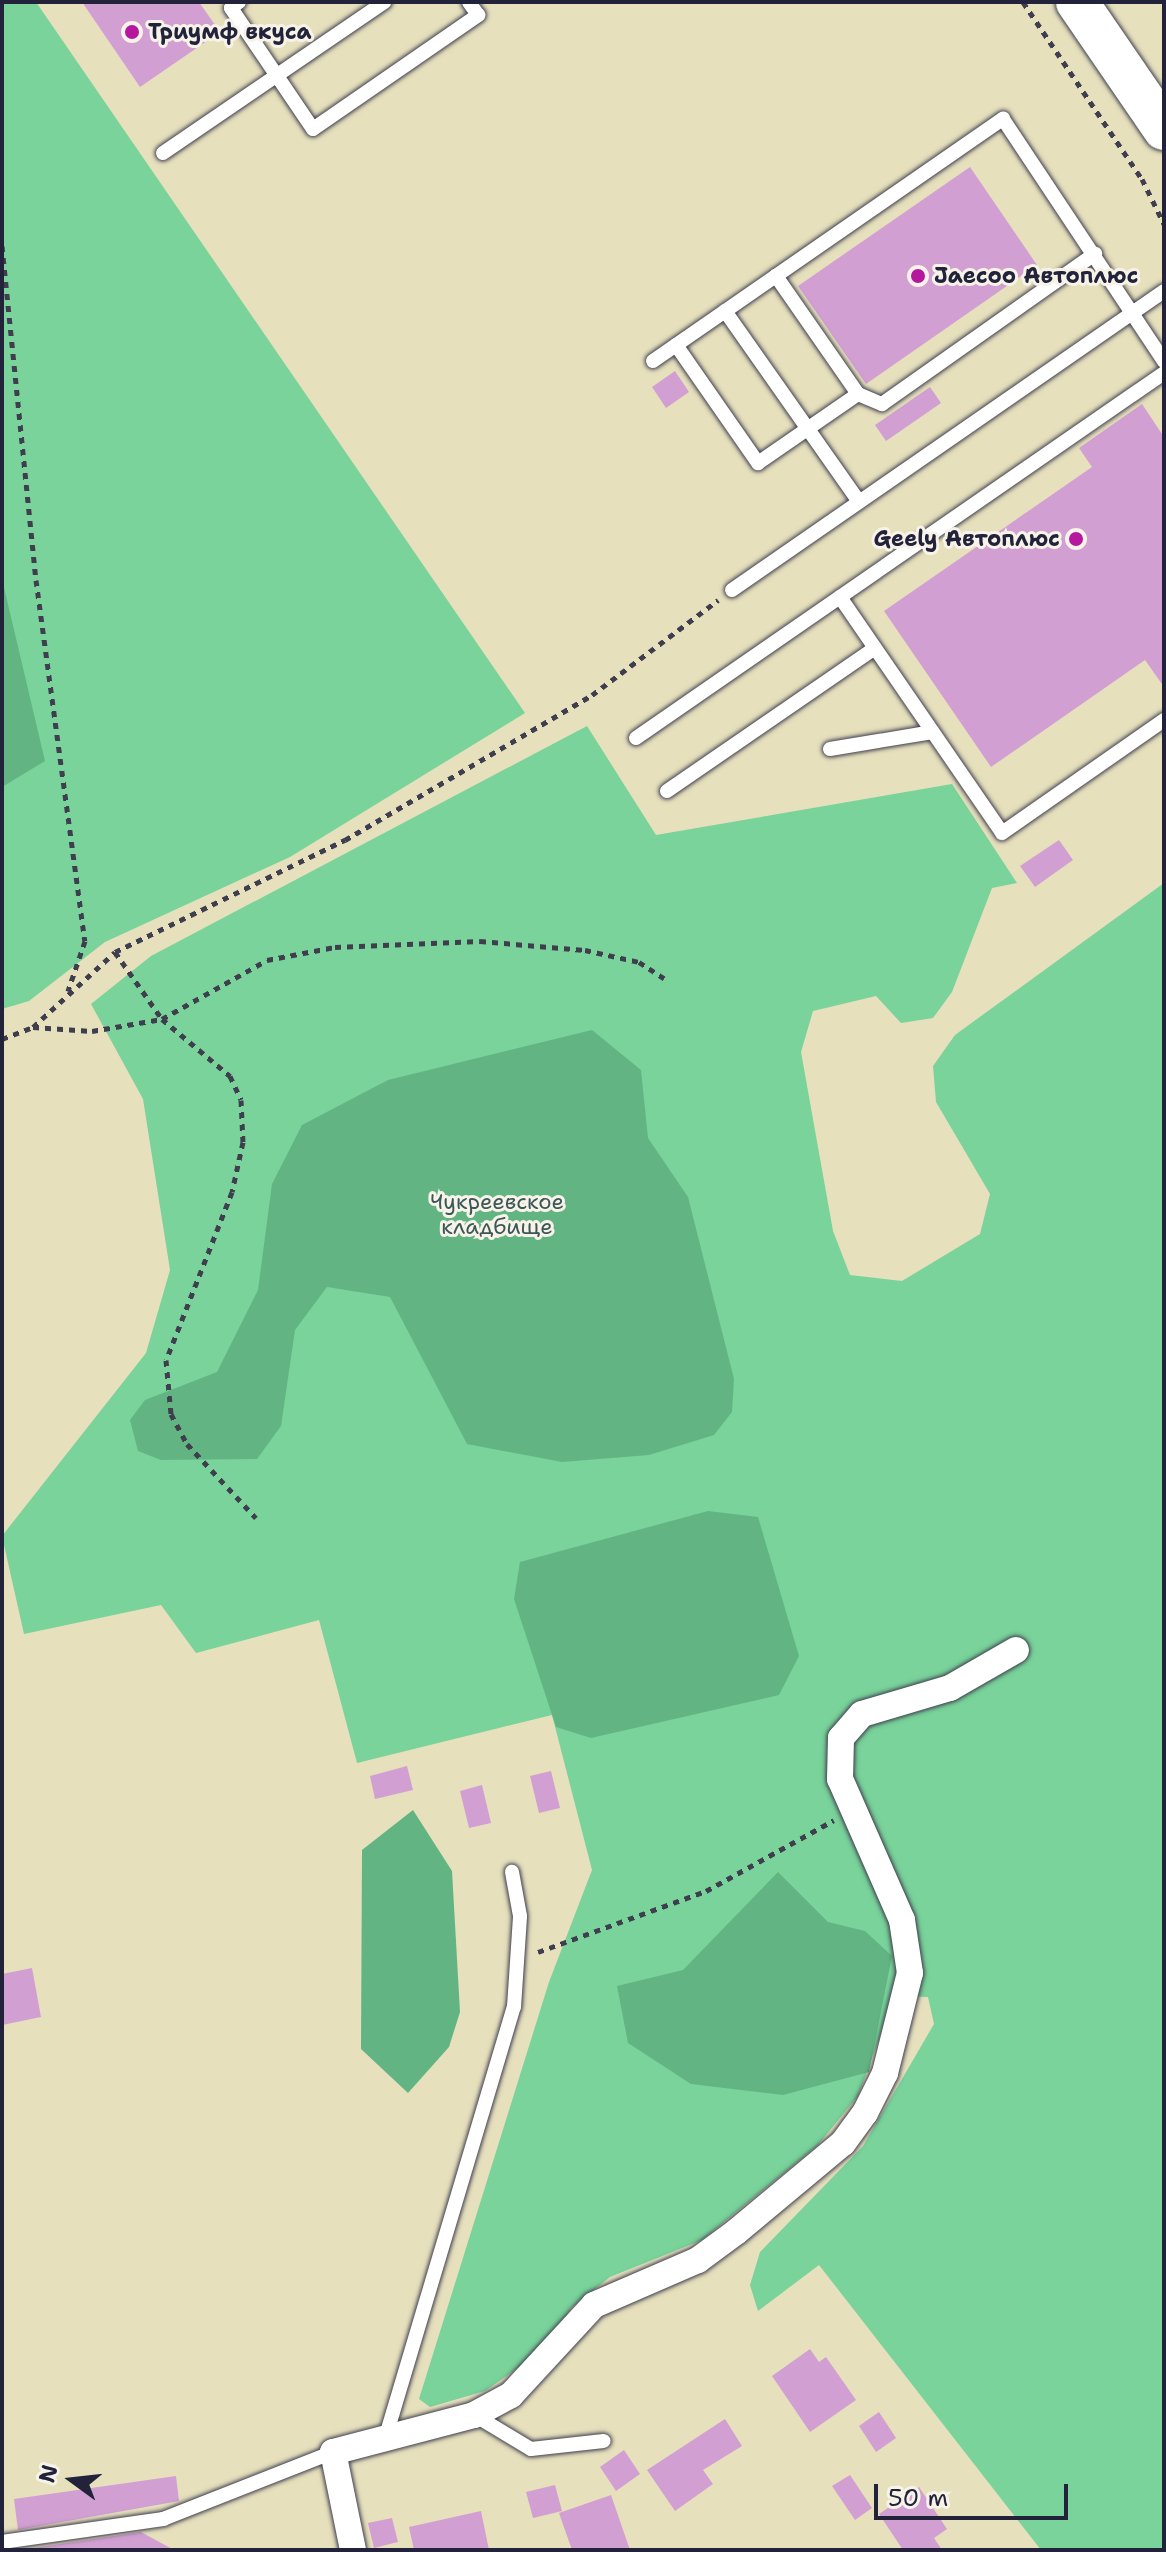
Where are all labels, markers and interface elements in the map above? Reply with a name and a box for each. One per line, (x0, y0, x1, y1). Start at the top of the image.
place label: Триумф вкуса (148, 19, 312, 45)
marker: Триумф вкуса (123, 23, 141, 41)
place label: Jaecoo Автоплюс (934, 263, 1138, 289)
marker: Jaecoo Автоплюс (909, 267, 927, 285)
place label: Geely Автоплюс (873, 526, 1060, 552)
marker: Geely Автоплюс (1067, 530, 1085, 548)
park label: Чукреевское кладбище (430, 1188, 564, 1240)
north arrow (32, 2440, 112, 2520)
text: N (32, 2461, 65, 2486)
scale bar (878, 2468, 1072, 2518)
text: 50 m (888, 2482, 948, 2514)

